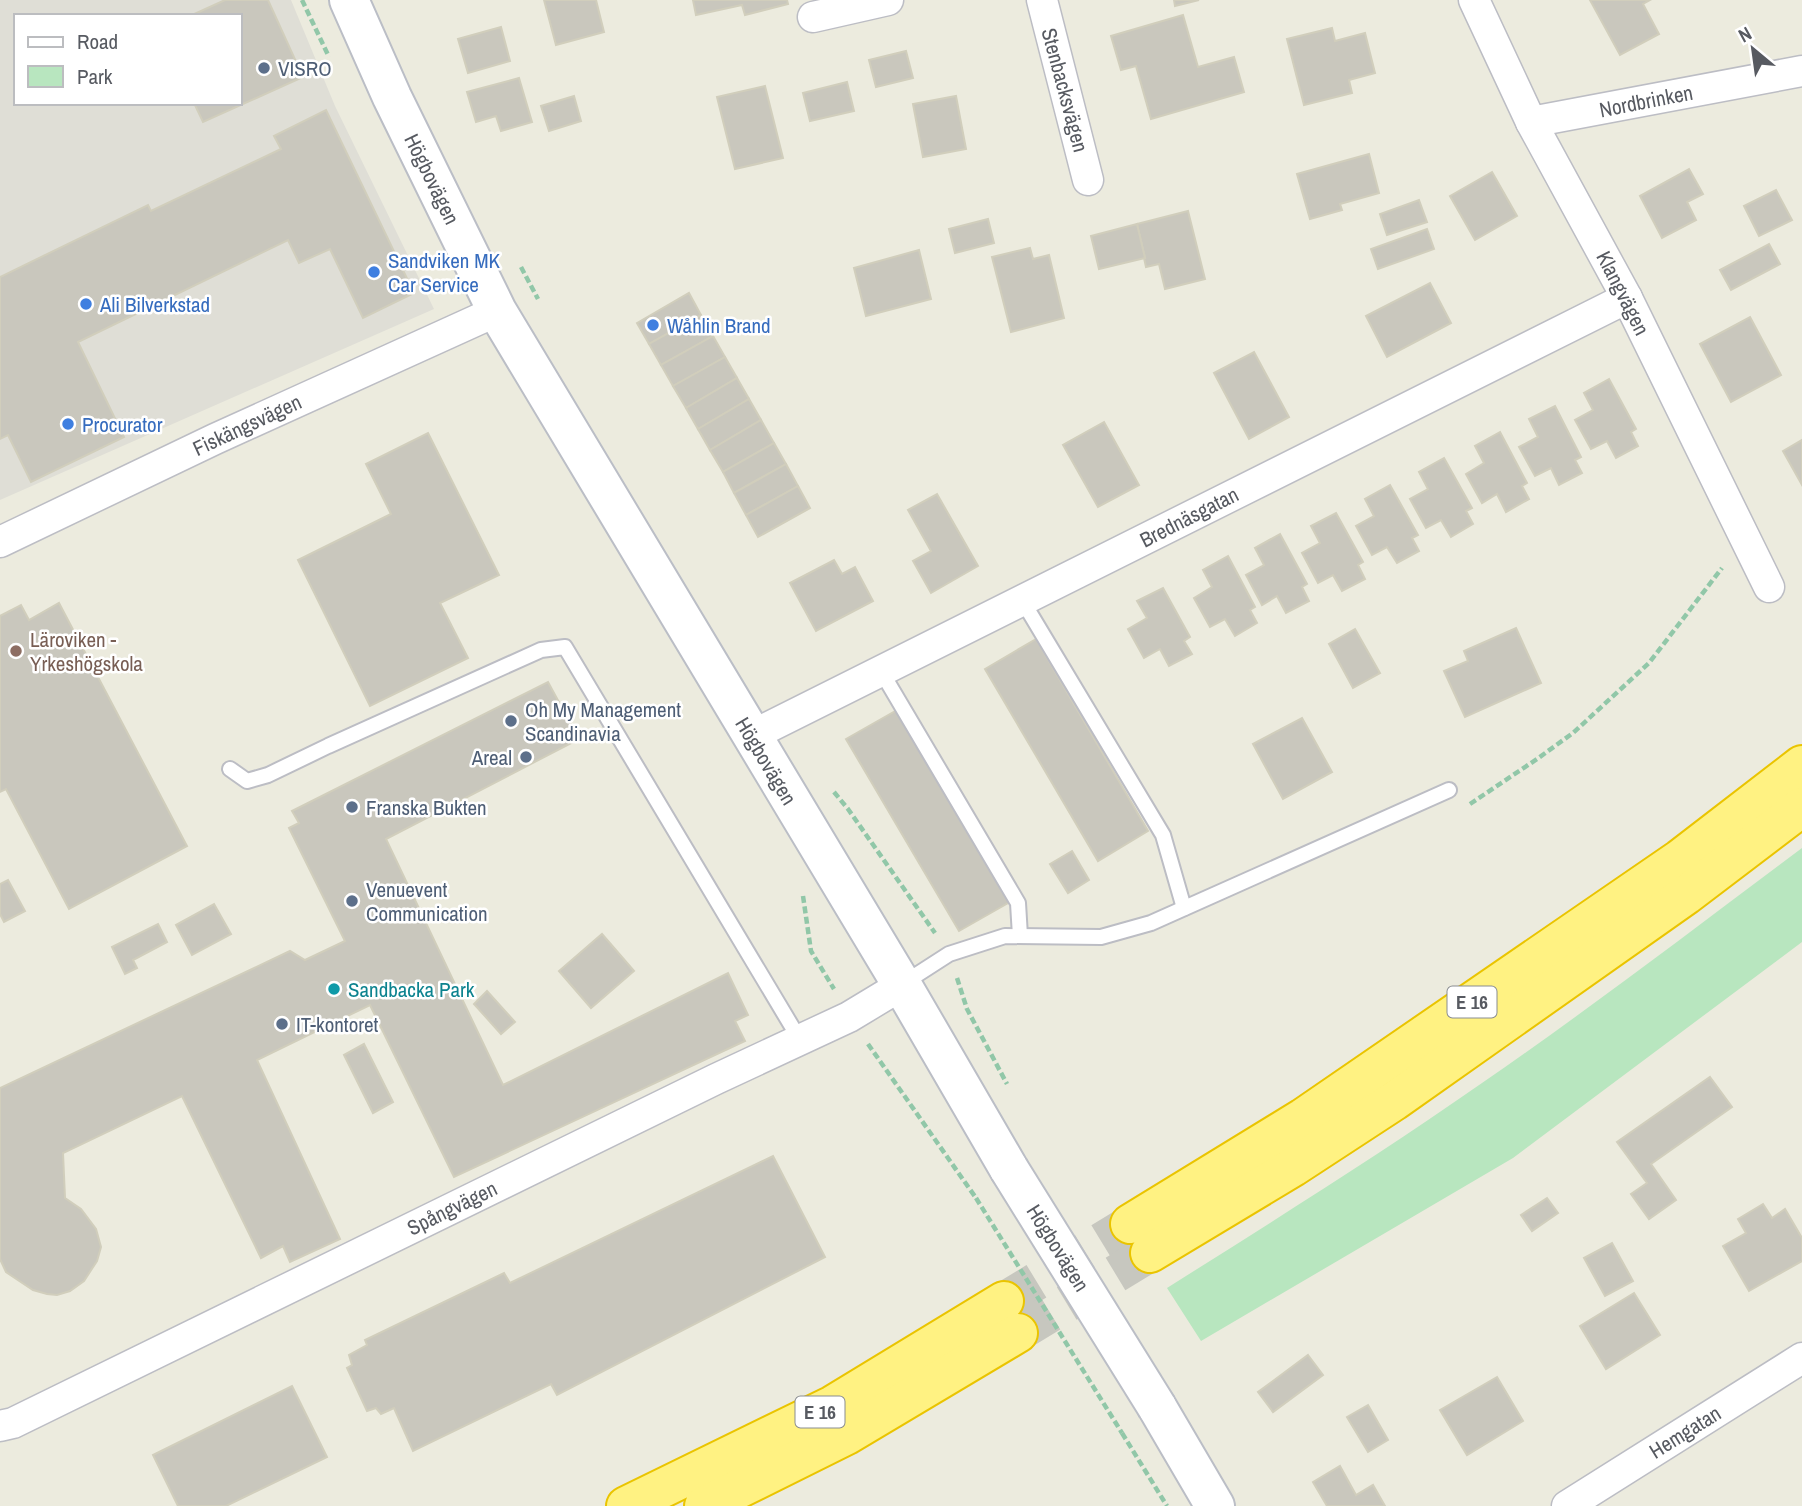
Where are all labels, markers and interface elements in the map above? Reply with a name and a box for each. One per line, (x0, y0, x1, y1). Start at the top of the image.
legend (14, 14, 242, 105)
north arrow (1718, 14, 1788, 84)
text: N (1734, 20, 1756, 48)
street label: Stenbacksvägen (1035, 25, 1095, 155)
text: Road (77, 27, 118, 56)
place label: VISRO (278, 54, 332, 83)
marker: VISRO (256, 60, 272, 76)
text: Park (77, 62, 113, 91)
street label: Nordbrinken (1597, 78, 1695, 124)
street label: Högbovägen (398, 129, 466, 229)
place label: Sandviken MK Car Service (388, 246, 501, 299)
street label: Klangvägen (1589, 246, 1657, 340)
marker: Sandviken MK Car Service (366, 264, 382, 280)
place label: Ali Bilverkstad (99, 290, 210, 319)
marker: Ali Bilverkstad (78, 296, 94, 312)
place label: Wåhlin Brand (667, 311, 771, 340)
marker: Wåhlin Brand (645, 317, 661, 333)
street label: Fiskängsvägen (188, 387, 306, 463)
place label: Procurator (82, 410, 163, 439)
marker: Procurator (60, 416, 76, 432)
street label: Brednäsgatan (1135, 480, 1243, 554)
place label: Läroviken - Yrkeshögskola (30, 625, 143, 678)
marker: Läroviken - Yrkeshögskola (8, 643, 24, 659)
place label: Oh My Management Scandinavia (525, 695, 681, 748)
street label: Högbovägen (728, 712, 804, 810)
marker: Oh My Management Scandinavia (503, 713, 519, 729)
place label: Areal (471, 743, 512, 772)
marker: Areal (518, 749, 534, 765)
place label: Franska Bukten (366, 793, 487, 822)
marker: Franska Bukten (344, 799, 360, 815)
place label: Venuevent Communication (366, 875, 488, 928)
marker: Venuevent Communication (344, 893, 360, 909)
place label: Sandbacka Park (348, 975, 475, 1004)
marker: Sandbacka Park (326, 981, 342, 997)
road number: E 16 (1448, 986, 1496, 1018)
place label: IT-kontoret (296, 1010, 379, 1039)
marker: IT-kontoret (274, 1016, 290, 1032)
street label: Spångvägen (402, 1174, 502, 1242)
street label: Högbovägen (1020, 1199, 1096, 1297)
road number: E 16 (796, 1396, 844, 1428)
street label: Hemgatan (1644, 1399, 1726, 1465)

